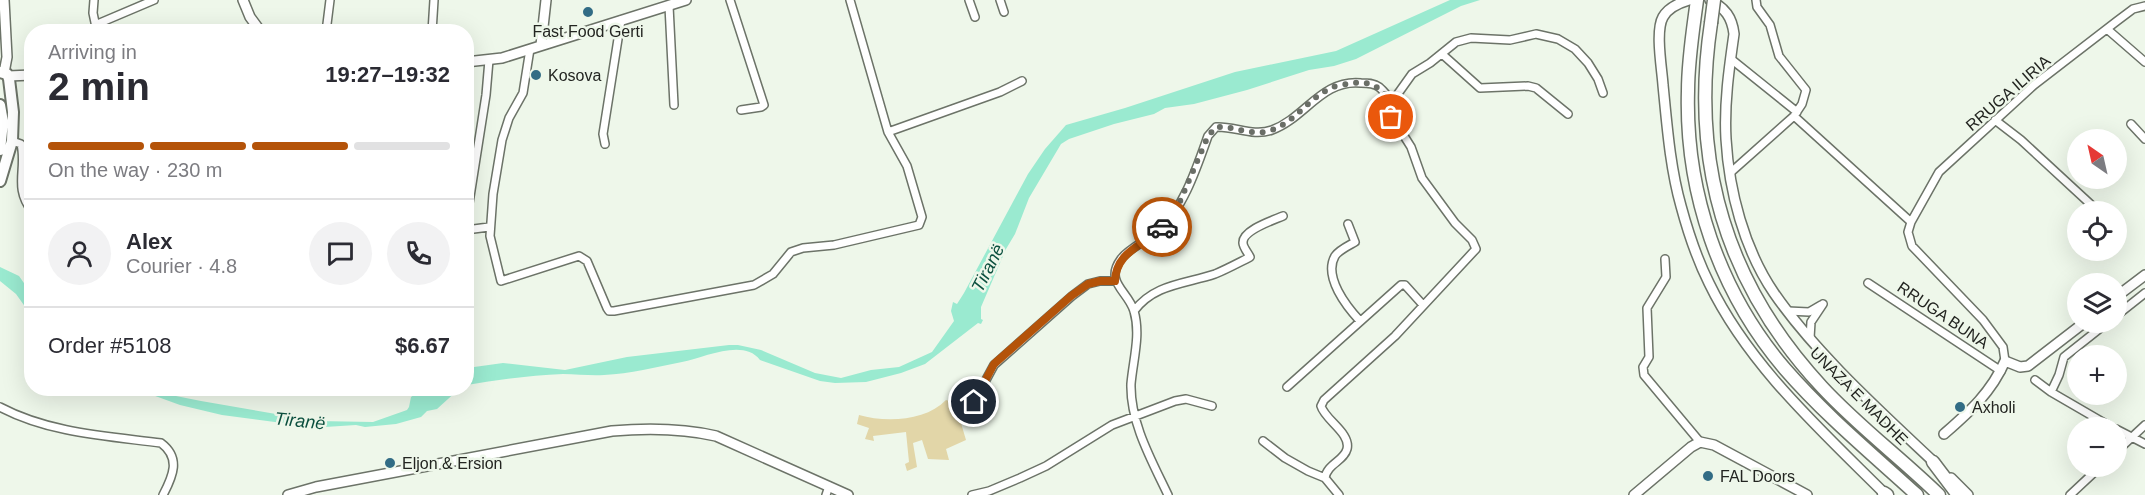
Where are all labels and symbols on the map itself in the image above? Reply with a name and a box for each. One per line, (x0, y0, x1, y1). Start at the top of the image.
marker: Fast Food Gerti (581, 5, 595, 19)
place label: Fast Food Gerti (532, 23, 644, 40)
street label: RRUGA ILIRIA (1962, 52, 2054, 134)
place label: Kosova (548, 67, 601, 84)
marker: Kosova (529, 68, 543, 82)
pin (1365, 91, 1416, 142)
north arrow (2067, 129, 2127, 189)
courier (1132, 197, 1192, 257)
water label: Tiranë (968, 241, 1008, 295)
street label: RRUGA BUNA (1894, 278, 1992, 352)
street label: UNAZA E MADHE (1807, 344, 1911, 448)
pin (948, 376, 999, 427)
place label: Axholi (1972, 399, 2016, 416)
marker: Axholi (1953, 400, 1967, 414)
water label: Tiranë (274, 408, 326, 434)
place label: Eljon & Ersion (402, 455, 503, 472)
marker: Eljon & Ersion (383, 456, 397, 470)
place label: FAL Doors (1720, 468, 1795, 485)
marker: FAL Doors (1701, 469, 1715, 483)

